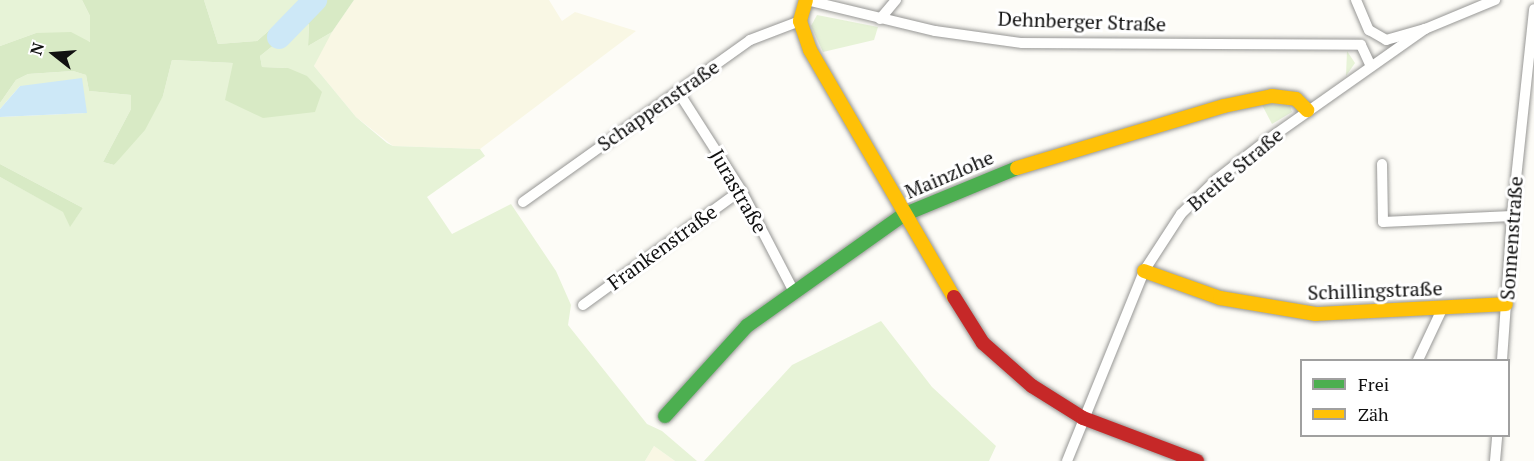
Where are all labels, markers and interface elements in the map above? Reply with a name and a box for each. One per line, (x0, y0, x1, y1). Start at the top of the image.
street label: Dehnberger Straße (997, 6, 1167, 36)
north arrow (24, 24, 84, 84)
text: N (24, 40, 49, 58)
street label: Schappenstraße (592, 54, 724, 156)
street label: Breite Straße (1182, 122, 1288, 216)
street label: Jurastraße (705, 145, 773, 237)
street label: Mainzlohe (901, 145, 997, 203)
street label: Sonnenstraße (1495, 175, 1527, 301)
street label: Frankenstraße (603, 199, 721, 295)
street label: Schillingstraße (1307, 276, 1443, 304)
legend (1300, 359, 1510, 437)
text: Frei (1358, 372, 1389, 396)
text: Zäh (1358, 402, 1389, 426)

